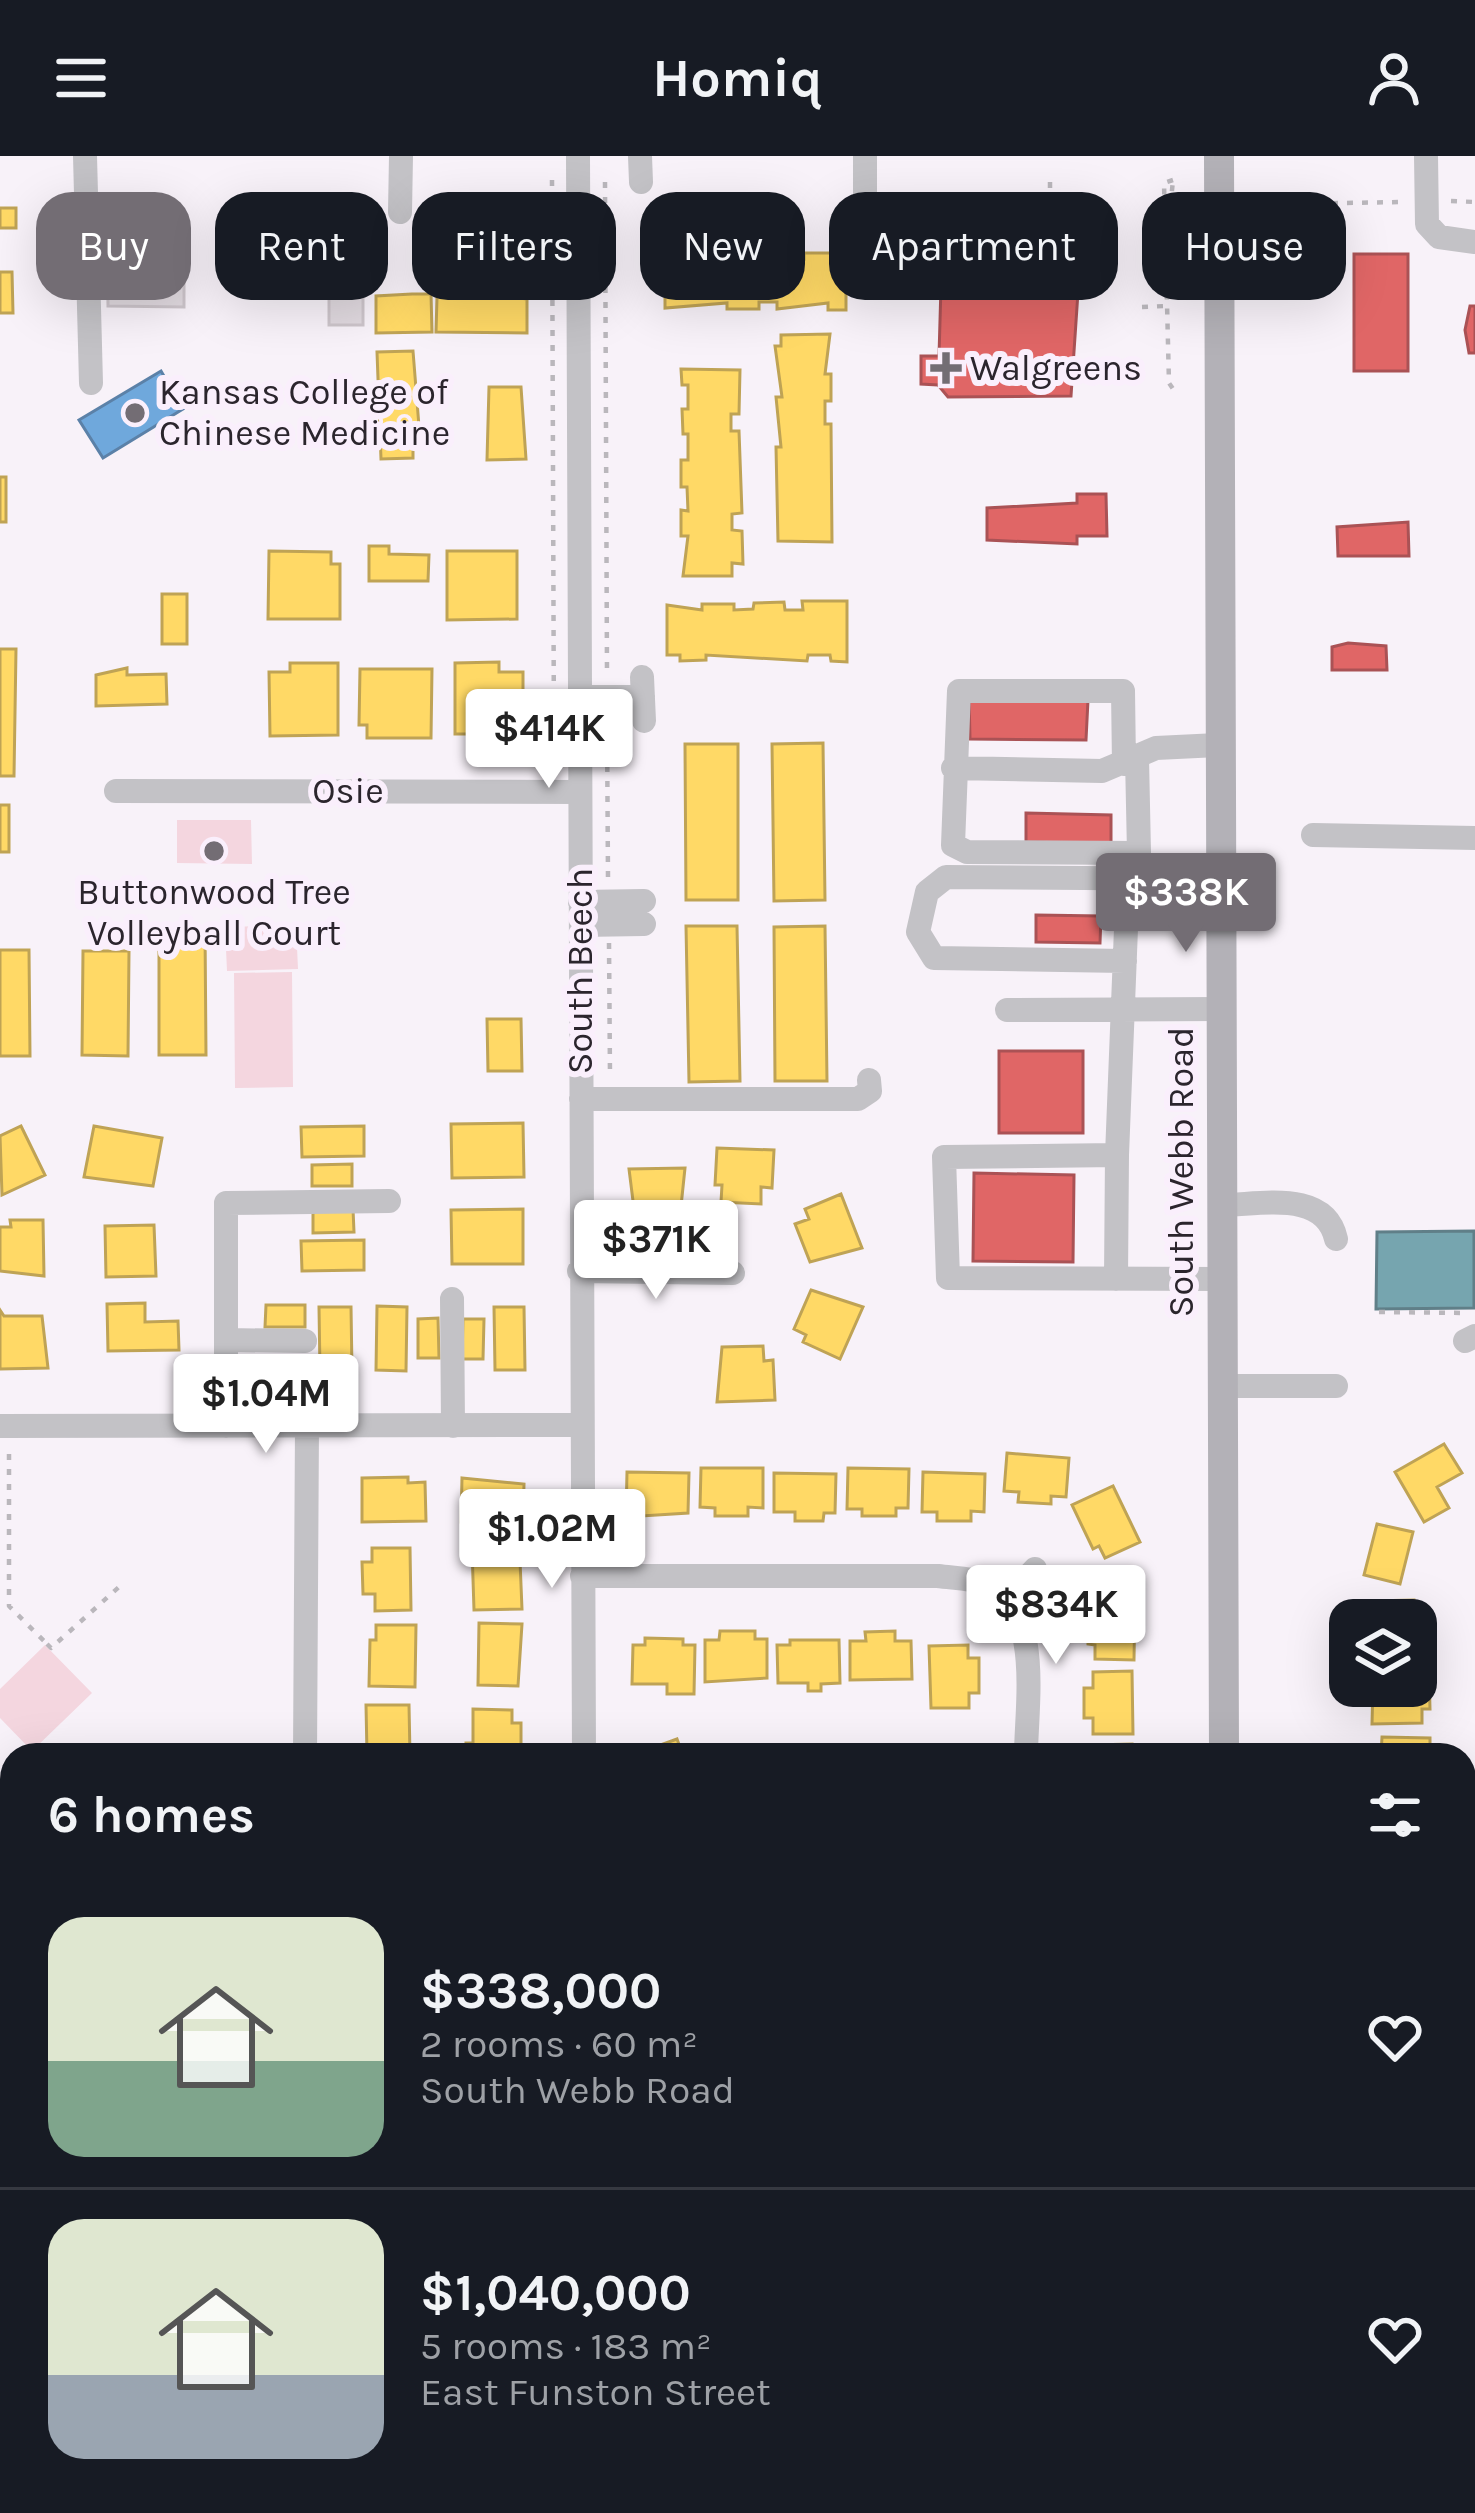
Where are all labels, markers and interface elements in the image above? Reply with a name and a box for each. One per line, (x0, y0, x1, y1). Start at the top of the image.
icon: menu (48, 45, 114, 111)
icon: person (1361, 45, 1427, 111)
text: Homiq (652, 46, 823, 110)
chip: Buy (36, 192, 191, 300)
chip: Rent (215, 192, 388, 300)
chip: Filters (412, 192, 616, 300)
chip: New (640, 192, 805, 300)
chip: Apartment (829, 192, 1118, 300)
chip: House (1142, 192, 1346, 300)
place label: Walgreens (970, 347, 1142, 389)
marker: Walgreens (933, 355, 959, 381)
place label: Kansas College of Chinese Medicine (159, 371, 450, 454)
marker: Kansas College of Chinese Medicine (122, 400, 148, 426)
pin: $414K (465, 689, 633, 791)
text: $414K (493, 705, 605, 751)
street label: Osie (312, 770, 384, 812)
marker: Buttonwood Tree Volleyball Court (201, 838, 227, 864)
pin: $338K (1102, 853, 1270, 955)
street label: South Beech (559, 868, 601, 1074)
text: $338K (1123, 869, 1249, 915)
place label: Buttonwood Tree Volleyball Court (77, 871, 351, 954)
street label: South Webb Road (1160, 1027, 1202, 1317)
pin: $371K (572, 1200, 740, 1302)
text: $371K (601, 1216, 711, 1262)
pin: $1.04M (168, 1354, 364, 1456)
text: $1.04M (200, 1370, 332, 1416)
pin: $1.02M (454, 1489, 650, 1591)
text: $1.02M (486, 1505, 618, 1551)
pin: $834K (972, 1565, 1140, 1667)
text: $834K (993, 1581, 1119, 1627)
map controls (1329, 1599, 1437, 1707)
button: layers (1329, 1599, 1437, 1707)
icon: filters (1362, 1782, 1428, 1848)
text: 6 homes (48, 1785, 255, 1845)
text: $338,000 (420, 1961, 661, 2021)
icon: home (144, 1965, 288, 2109)
icon: heart (1362, 2004, 1428, 2070)
text: 2 rooms · 60 m² (420, 2021, 698, 2067)
text: South Webb Road (420, 2067, 735, 2113)
text: $1,040,000 (420, 2263, 691, 2323)
icon: home (144, 2267, 288, 2411)
icon: heart (1362, 2306, 1428, 2372)
text: 5 rooms · 183 m² (420, 2323, 712, 2369)
text: East Funston Street (420, 2369, 771, 2415)

